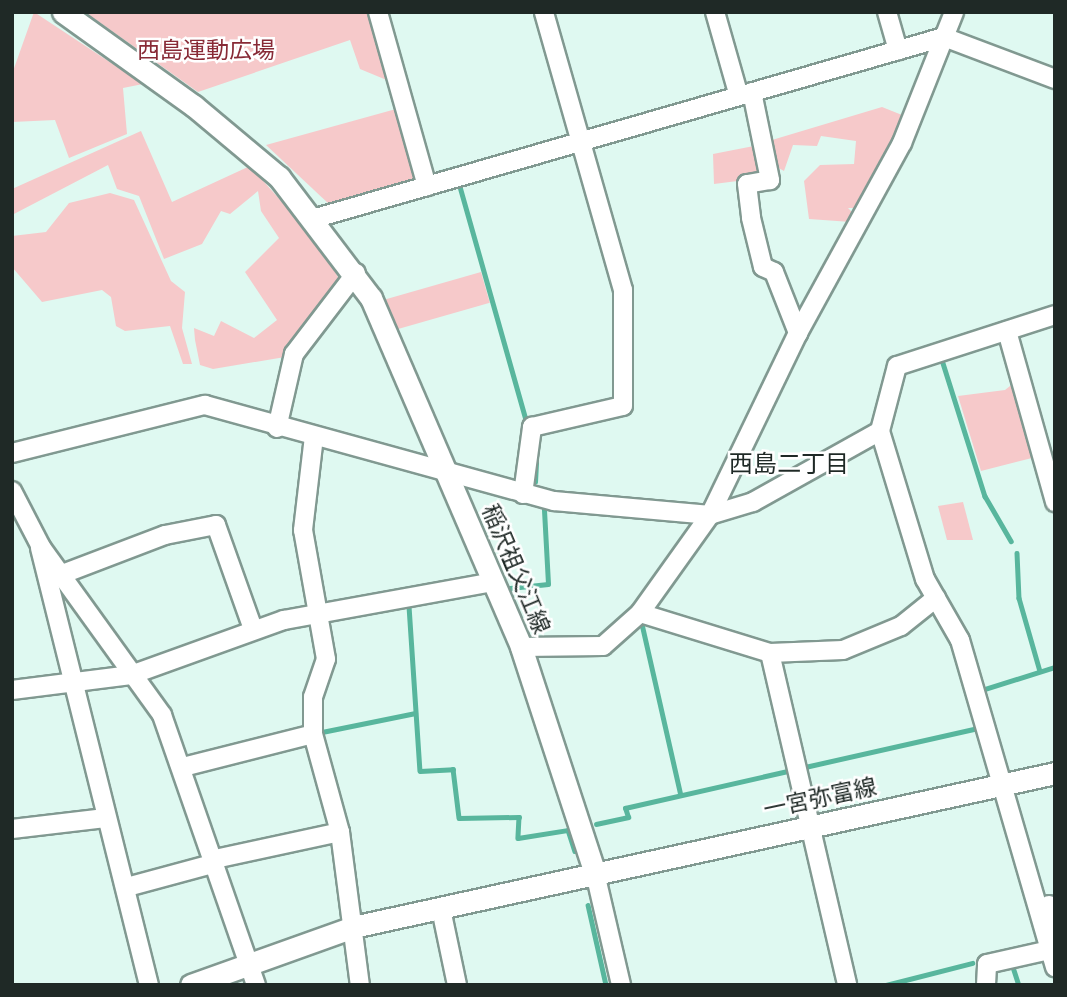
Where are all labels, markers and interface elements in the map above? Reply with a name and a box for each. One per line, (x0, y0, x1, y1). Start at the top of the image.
park label: 西島運動広場 (137, 36, 275, 64)
district label: 西島二丁目 (729, 450, 849, 478)
street label: 稲沢祖父江線 (476, 500, 556, 638)
street label: 一宮弥富線 (761, 773, 879, 823)

